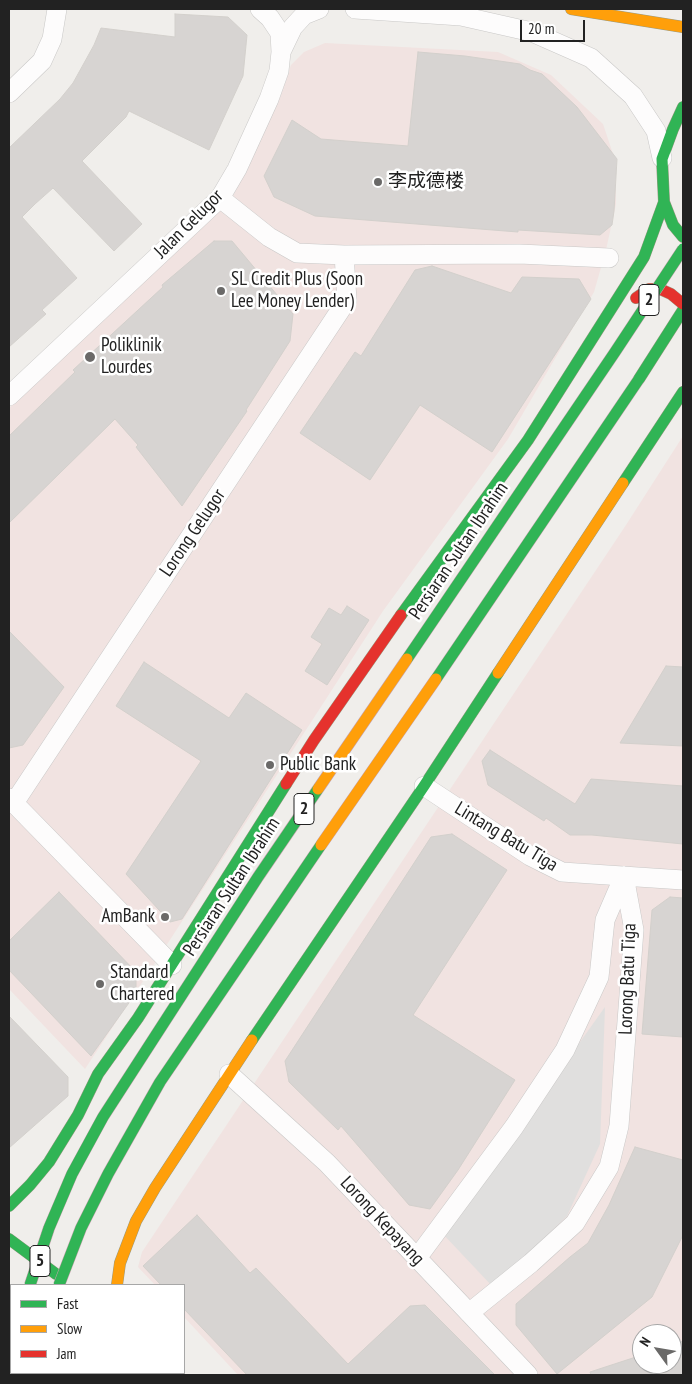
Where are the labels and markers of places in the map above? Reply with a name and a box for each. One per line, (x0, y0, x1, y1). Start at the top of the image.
place label: 李成德楼 (388, 171, 464, 193)
marker: 李成德楼 (372, 176, 384, 188)
place label: SL Credit Plus (Soon Lee Money Lender) (231, 269, 363, 313)
marker: SL Credit Plus (Soon Lee Money Lender) (215, 285, 227, 297)
place label: Poliklinik Lourdes (101, 335, 162, 379)
marker: Poliklinik Lourdes (83, 350, 97, 364)
place label: Public Bank (280, 754, 356, 776)
marker: Public Bank (264, 759, 276, 771)
place label: AmBank (101, 906, 155, 928)
marker: AmBank (159, 911, 171, 923)
place label: Standard Chartered (110, 962, 175, 1006)
marker: Standard Chartered (94, 978, 106, 990)

